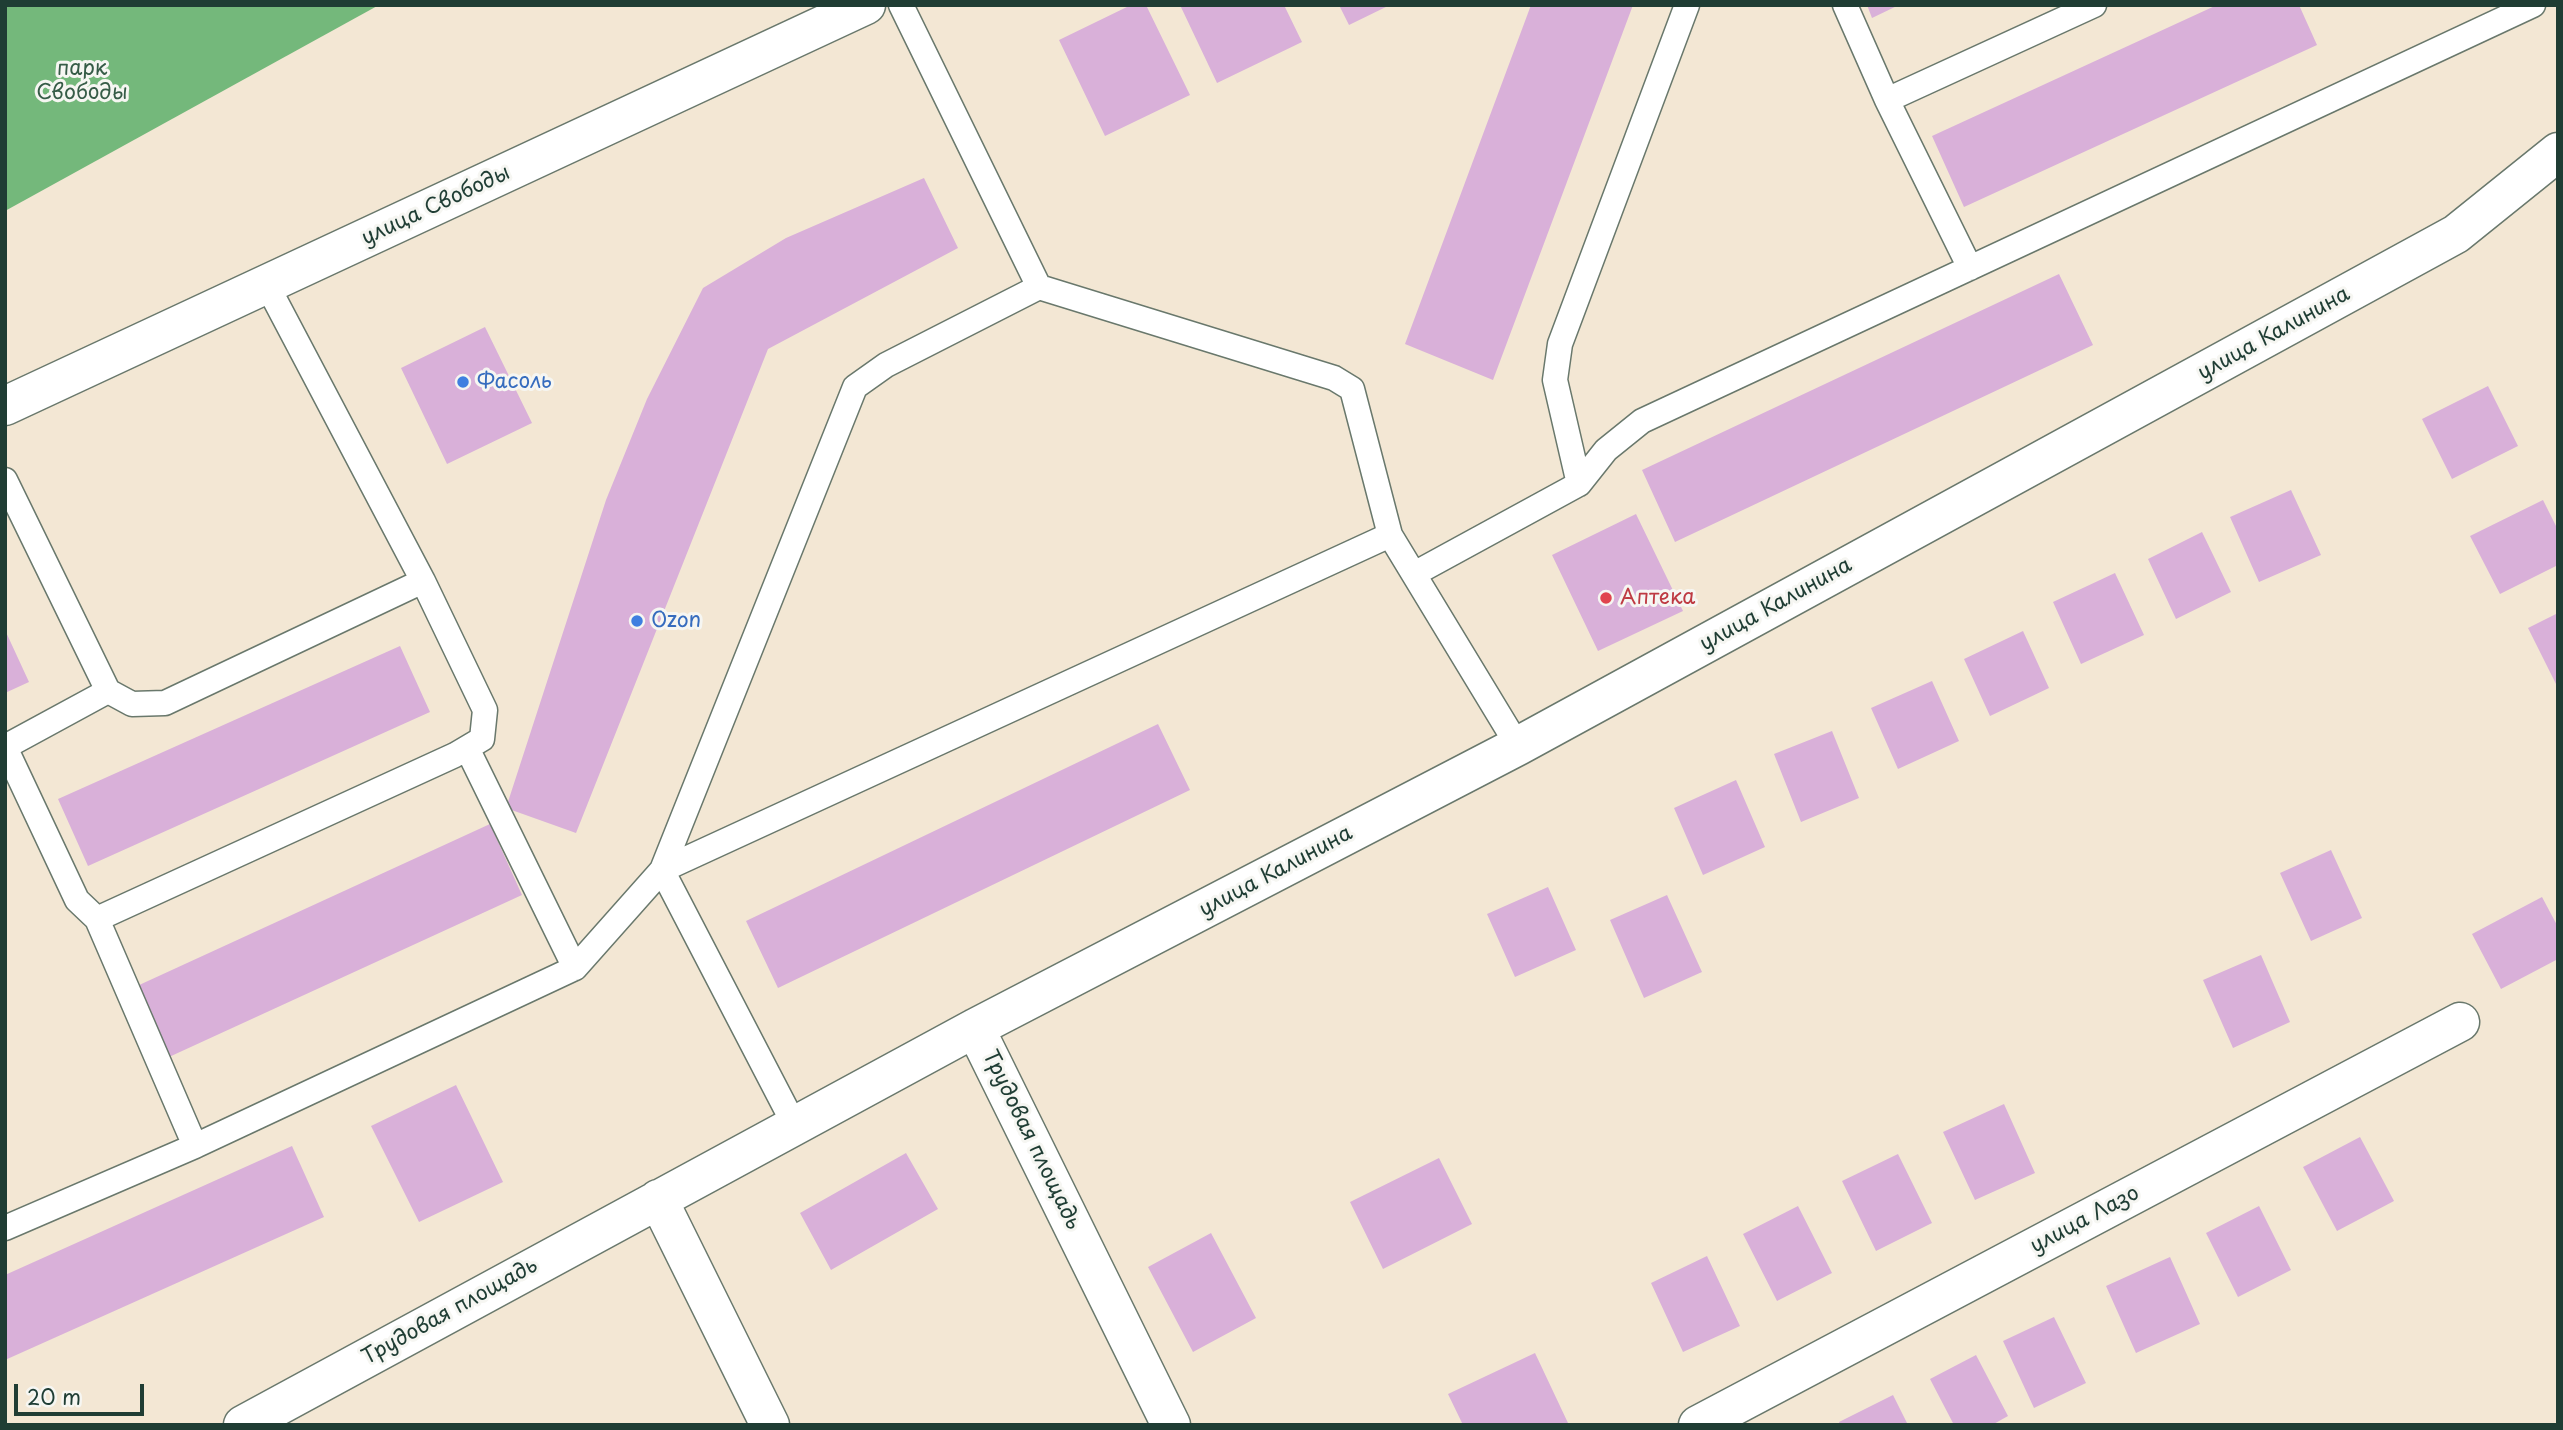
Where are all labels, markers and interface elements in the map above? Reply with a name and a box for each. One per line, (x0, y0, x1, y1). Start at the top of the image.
park label: парк Свободы (36, 56, 128, 106)
street label: улица Свободы (358, 161, 514, 251)
street label: улица Калинина (2194, 282, 2354, 386)
place label: Фасоль (477, 369, 552, 395)
marker: Фасоль (455, 374, 471, 390)
street label: улица Калинина (1696, 553, 1856, 657)
place label: Аптека (1620, 585, 1695, 611)
marker: Аптека (1598, 590, 1614, 606)
place label: Ozon (651, 608, 701, 634)
marker: Ozon (629, 613, 645, 629)
street label: улица Калинина (1195, 821, 1357, 923)
street label: Трудовая площадь (977, 1046, 1085, 1234)
street label: улица Лазо (2026, 1181, 2144, 1259)
street label: Трудовая площадь (358, 1253, 542, 1371)
scale bar (18, 1370, 147, 1414)
text: 20 m (27, 1380, 81, 1412)

